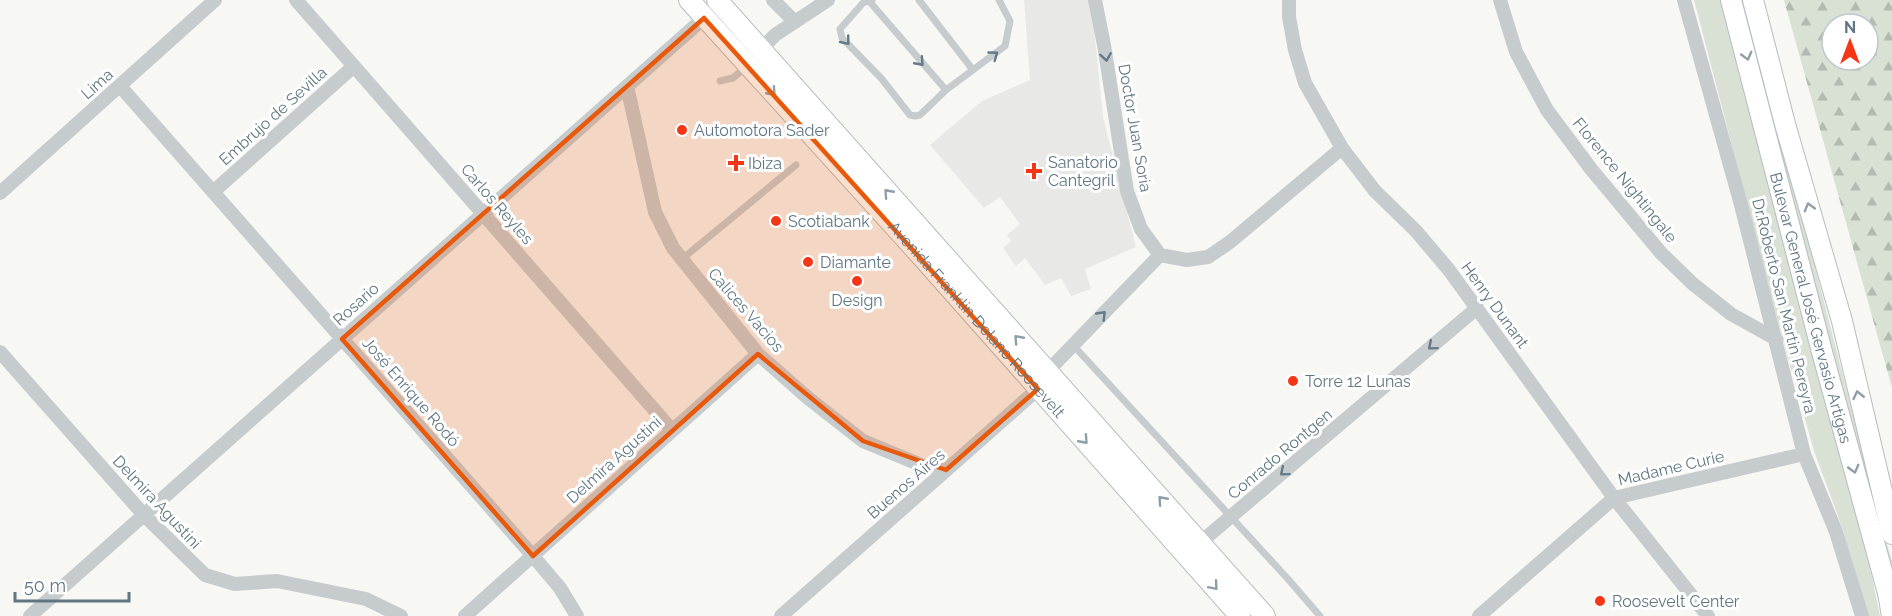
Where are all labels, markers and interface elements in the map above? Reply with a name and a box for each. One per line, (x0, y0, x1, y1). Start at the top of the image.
north arrow (1820, 12, 1880, 72)
text: N (1844, 18, 1856, 37)
one-way arrow (839, 34, 850, 45)
one-way arrow (987, 51, 998, 62)
one-way arrow (1739, 51, 1752, 61)
one-way arrow (1100, 53, 1112, 62)
one-way arrow (913, 55, 924, 66)
street label: Doctor Juan Soria (1114, 62, 1156, 194)
street label: Embrujo de Sevilla (215, 63, 331, 169)
street label: Lima (77, 65, 117, 103)
one-way arrow (765, 85, 776, 96)
street label: Florence Nightingale (1569, 114, 1681, 246)
place label: Automotora Sader (694, 121, 830, 140)
marker: Automotora Sader (675, 123, 689, 137)
place label: Sanatorio Cantegril (1048, 153, 1118, 190)
place label: Ibiza (748, 154, 782, 173)
marker: Ibiza (729, 156, 743, 170)
street label: Carlos Reyles (457, 160, 537, 248)
marker: Sanatorio Cantegril (1025, 162, 1043, 180)
street label: Bulevar General José Gervasio Artigas (1766, 170, 1856, 446)
one-way arrow (884, 189, 895, 200)
street label: Dr.Roberto San Martin Pereyra (1748, 196, 1820, 416)
one-way arrow (1804, 202, 1816, 213)
place label: Scotiabank (788, 212, 870, 231)
marker: Scotiabank (769, 214, 783, 228)
street label: Avenida Franklin Delano Roosevelt (885, 217, 1070, 422)
place label: Diamante (820, 253, 891, 272)
marker: Diamante (801, 255, 815, 269)
street label: Henry Dunant (1457, 258, 1533, 352)
street label: Calices Vacios (704, 264, 788, 356)
marker: Design (850, 274, 864, 288)
street label: Rosario (329, 279, 383, 329)
place label: Design (831, 291, 883, 310)
one-way arrow (1095, 311, 1106, 322)
street label: José Enrique Rodó (358, 334, 464, 450)
one-way arrow (1014, 335, 1025, 346)
one-way arrow (1428, 338, 1439, 349)
place label: Torre 12 Lunas (1305, 372, 1411, 391)
marker: Torre 12 Lunas (1286, 374, 1300, 388)
one-way arrow (1853, 390, 1866, 400)
street label: Conrado Rontgen (1224, 405, 1336, 503)
street label: Delmira Agustini (563, 413, 665, 507)
one-way arrow (1077, 433, 1088, 444)
street label: Buenos Aires (863, 445, 949, 523)
street label: Madame Curie (1616, 447, 1726, 489)
street label: Delmira Agustini (109, 451, 205, 553)
one-way arrow (1847, 463, 1859, 474)
one-way arrow (1280, 465, 1291, 476)
one-way arrow (1158, 496, 1169, 507)
scale bar (15, 565, 129, 603)
text: 50 m (24, 575, 66, 596)
one-way arrow (1207, 579, 1218, 590)
place label: Roosevelt Center (1612, 592, 1740, 611)
marker: Roosevelt Center (1593, 594, 1607, 608)

